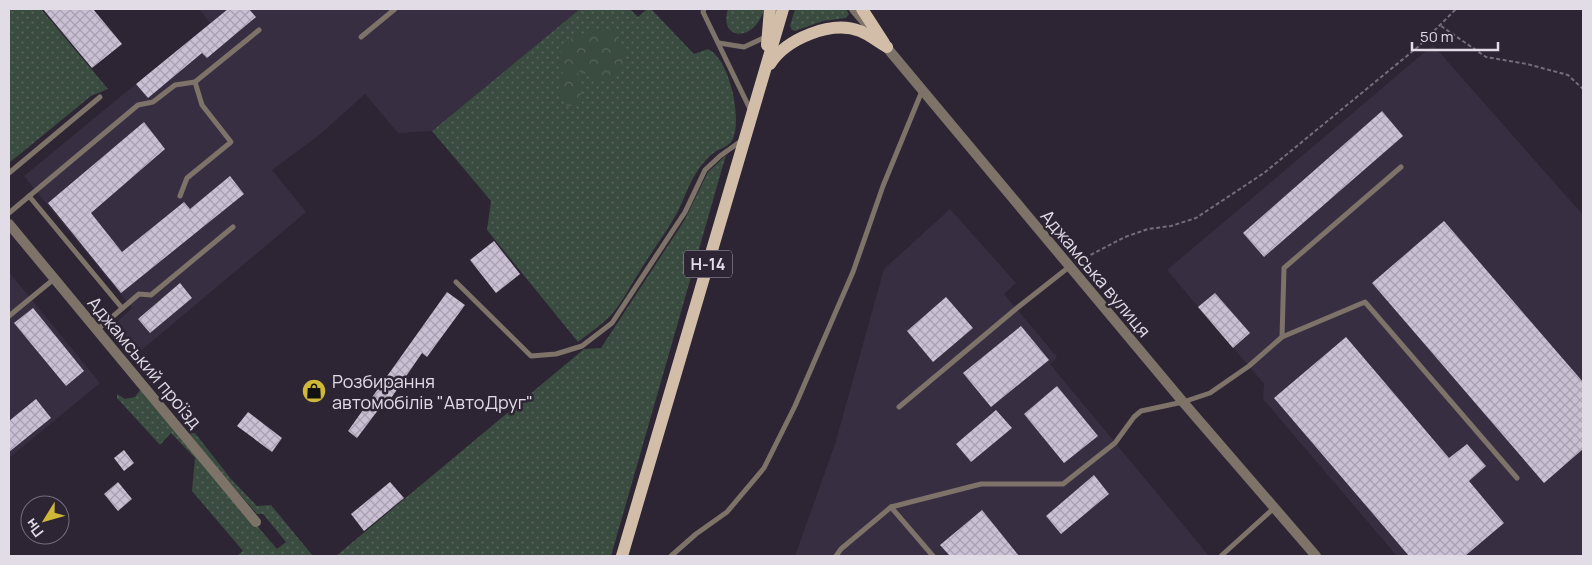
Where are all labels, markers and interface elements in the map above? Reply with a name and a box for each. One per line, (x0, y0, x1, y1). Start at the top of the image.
scale bar (1412, 20, 1498, 52)
text: 50 m (1420, 26, 1454, 47)
street label: Аджамська вулиця (1036, 204, 1156, 342)
road number: Н-14 (684, 250, 732, 278)
street label: Аджамський проїзд (83, 291, 207, 433)
place label: Розбирання автомобілів "АвтоДруг" (332, 369, 533, 414)
shop icon: Розбирання автомобілів "АвтоДруг" (301, 378, 327, 404)
north arrow (20, 495, 70, 545)
text: Пн (21, 515, 47, 541)

